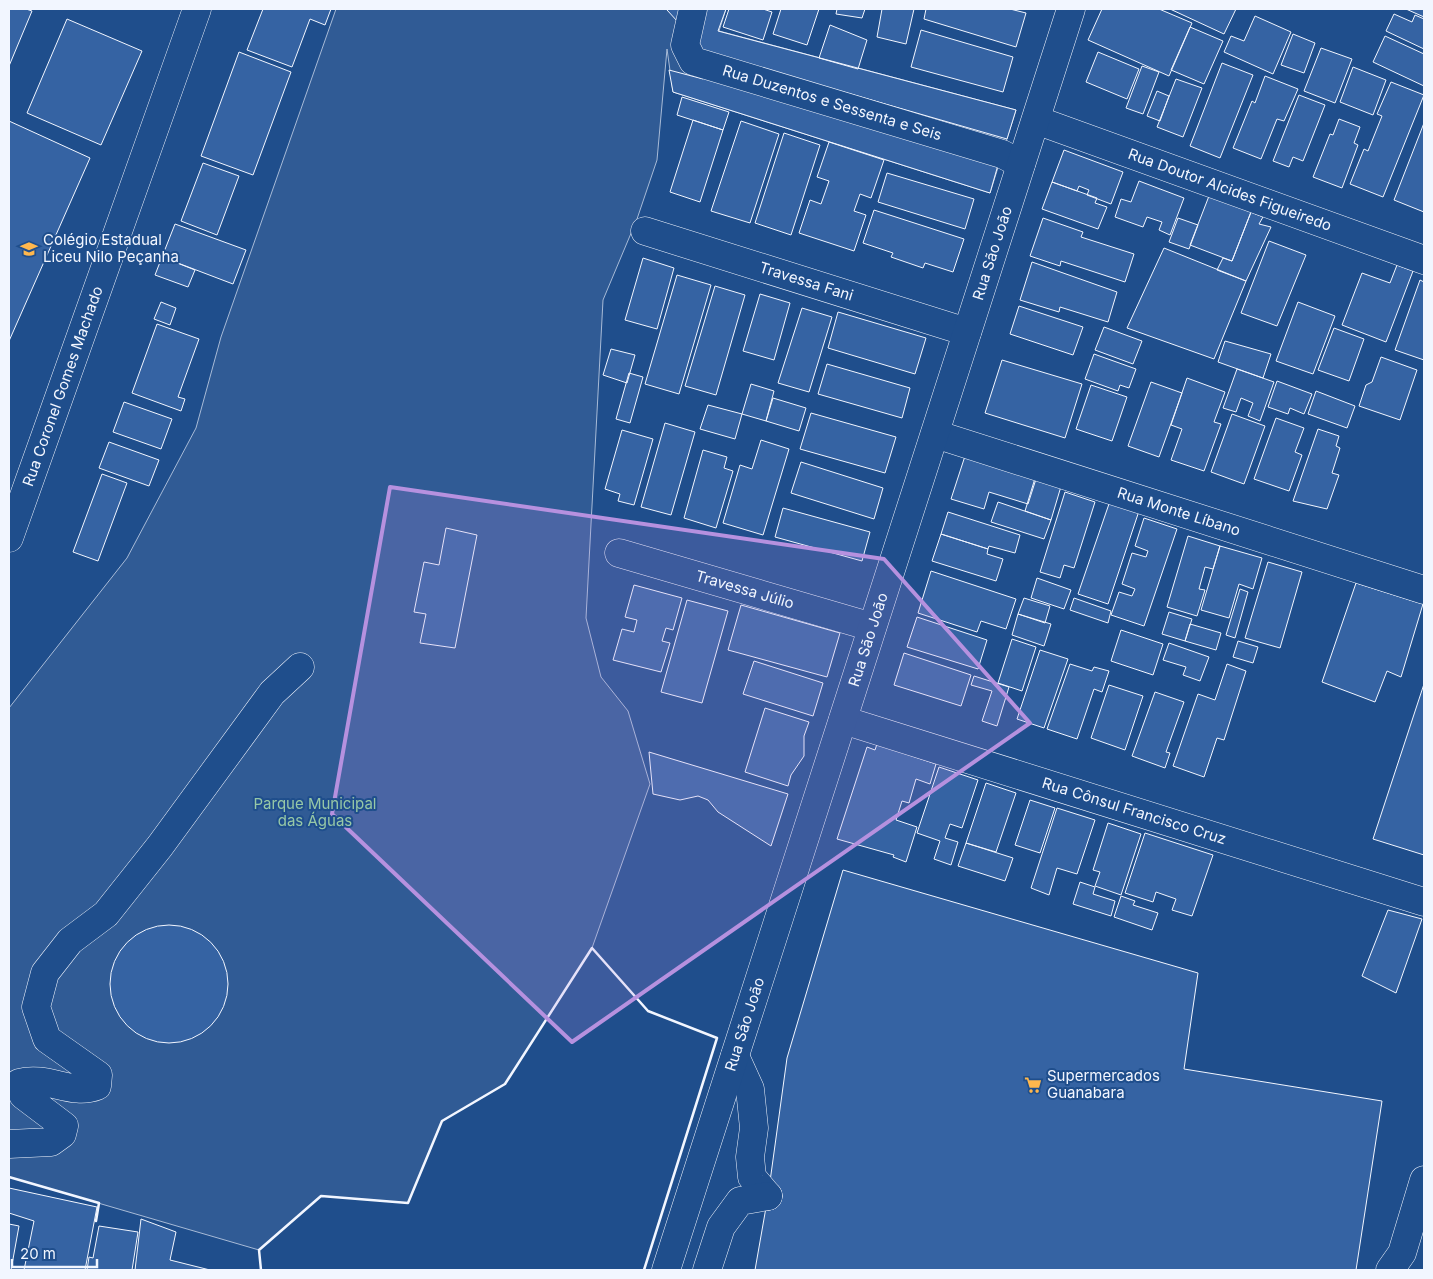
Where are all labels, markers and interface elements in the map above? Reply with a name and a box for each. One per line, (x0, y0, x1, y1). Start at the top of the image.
street label: Rua Duzentos e Sessenta e Seis (720, 60, 944, 144)
street label: Rua Doutor Alcides Figueiredo (1126, 144, 1334, 235)
street label: Rua São João (968, 204, 1016, 302)
place label: Colégio Estadual Liceu Nilo Peçanha (43, 230, 179, 266)
school or university icon: Colégio Estadual Liceu Nilo Peçanha (19, 239, 39, 259)
street label: Travessa Fani (757, 257, 856, 305)
street label: Rua Coronel Gomes Machado (18, 283, 107, 489)
street label: Rua Monte Líbano (1115, 483, 1243, 540)
street label: Travessa Júlio (693, 566, 796, 613)
street label: Rua São João (844, 590, 892, 689)
street label: Rua Cônsul Francisco Cruz (1040, 773, 1229, 848)
park label: Parque Municipal das Águas (254, 794, 376, 830)
street label: Rua São João (720, 975, 768, 1074)
place label: Supermercados Guanabara (1047, 1066, 1160, 1102)
supermarket icon: Supermercados Guanabara (1023, 1075, 1043, 1095)
scale bar (12, 1236, 98, 1268)
text: 20 m (20, 1244, 56, 1263)

